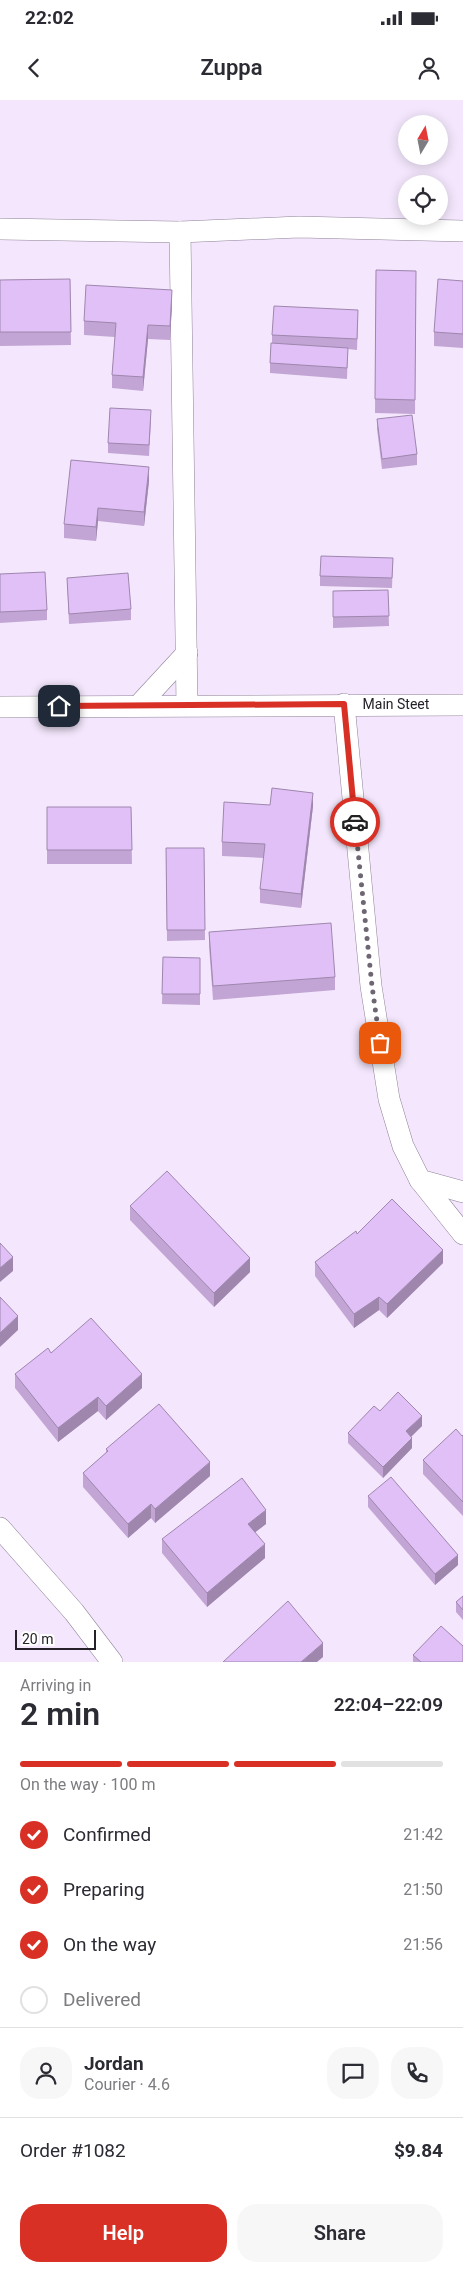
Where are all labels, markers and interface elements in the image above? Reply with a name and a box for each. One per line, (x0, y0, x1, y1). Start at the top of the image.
text: 22:02 (25, 6, 74, 29)
icon: back (20, 54, 48, 82)
icon: person (415, 54, 443, 82)
text: Zuppa (201, 55, 262, 80)
north arrow (398, 115, 448, 165)
map controls (398, 115, 448, 225)
button: locate (398, 175, 448, 225)
pin (38, 685, 80, 727)
icon: home (45, 692, 73, 720)
street label: Main Steet (363, 696, 430, 712)
courier (330, 797, 380, 847)
icon: car (341, 808, 369, 836)
pin (359, 1022, 401, 1064)
icon: bag (366, 1029, 394, 1057)
scale bar (15, 1627, 96, 1650)
text: 20 m (22, 1631, 54, 1647)
text: Arriving in (20, 1676, 91, 1695)
text: 22:04–22:09 (334, 1693, 443, 1716)
text: 2 min (20, 1695, 100, 1733)
text: On the way · 100 m (20, 1775, 156, 1794)
icon: check (20, 1821, 48, 1849)
text: Confirmed (63, 1823, 151, 1846)
text: 21:42 (403, 1825, 443, 1844)
icon: check (20, 1876, 48, 1904)
text: Preparing (63, 1878, 145, 1901)
text: 21:50 (403, 1880, 443, 1899)
icon: check (20, 1931, 48, 1959)
text: On the way (63, 1933, 156, 1956)
text: 21:56 (403, 1935, 443, 1954)
text: Delivered (63, 1988, 141, 2011)
button: person (20, 2047, 72, 2099)
button: chat (327, 2047, 379, 2099)
button: phone (391, 2047, 443, 2099)
text: Jordan (84, 2052, 144, 2075)
text: Courier · 4.6 (84, 2075, 170, 2094)
text: Order #1082 (20, 2139, 126, 2162)
text: $9.84 (394, 2139, 443, 2162)
button: Help (20, 2204, 227, 2262)
button: Share (237, 2204, 443, 2262)

